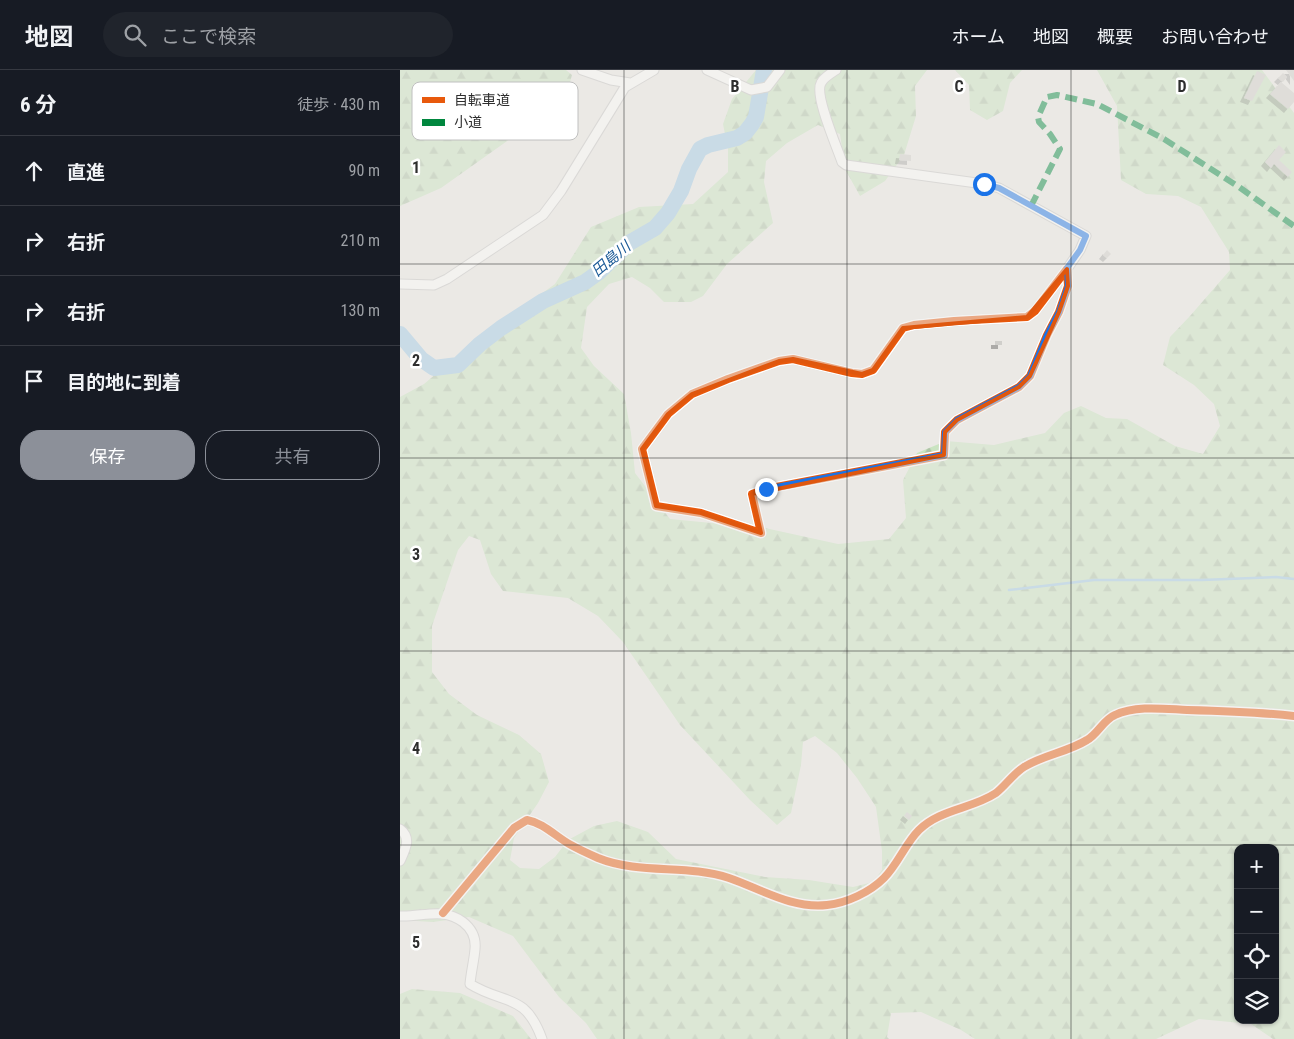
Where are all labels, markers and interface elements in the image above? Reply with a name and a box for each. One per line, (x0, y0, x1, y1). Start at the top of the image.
search box (103, 12, 453, 57)
icon: search (121, 21, 149, 49)
text: 地図 (25, 23, 73, 51)
text: ここで検索 (161, 25, 256, 48)
text: ホーム (952, 26, 1005, 47)
text: 地図 (1033, 26, 1069, 47)
text: 概要 (1097, 26, 1133, 47)
text: お問い合わせ (1161, 26, 1269, 47)
text: B (731, 77, 740, 96)
text: C (954, 77, 964, 96)
text: D (1177, 77, 1187, 96)
legend (412, 82, 578, 140)
text: 自転車道 (454, 92, 510, 108)
text: 6 分 (20, 93, 56, 117)
text: 徒歩 · 430 m (297, 95, 380, 114)
text: 小道 (454, 114, 482, 130)
icon: ahead (20, 157, 48, 185)
text: 1 (412, 158, 420, 177)
text: 直進 (67, 161, 105, 184)
text: 90 m (348, 161, 380, 180)
route start (973, 173, 996, 196)
icon: right (20, 227, 48, 255)
text: 右折 (67, 231, 105, 254)
text: 210 m (341, 231, 380, 250)
water label: 田島川 (588, 236, 636, 280)
icon: right (20, 297, 48, 325)
text: 右折 (67, 301, 105, 324)
text: 130 m (341, 301, 380, 320)
text: 2 (412, 351, 420, 370)
icon: arrive (20, 367, 48, 395)
text: 目的地に到着 (67, 371, 181, 394)
button: 保存 (20, 430, 195, 480)
button: 共有 (205, 430, 380, 480)
route end (755, 478, 778, 501)
text: 3 (412, 545, 420, 564)
text: 4 (412, 739, 420, 758)
map controls (1234, 844, 1279, 1024)
button: + (1234, 844, 1279, 889)
button: − (1234, 889, 1279, 934)
text: 5 (412, 933, 420, 952)
button: locate (1234, 934, 1279, 979)
button: layers (1234, 979, 1279, 1024)

